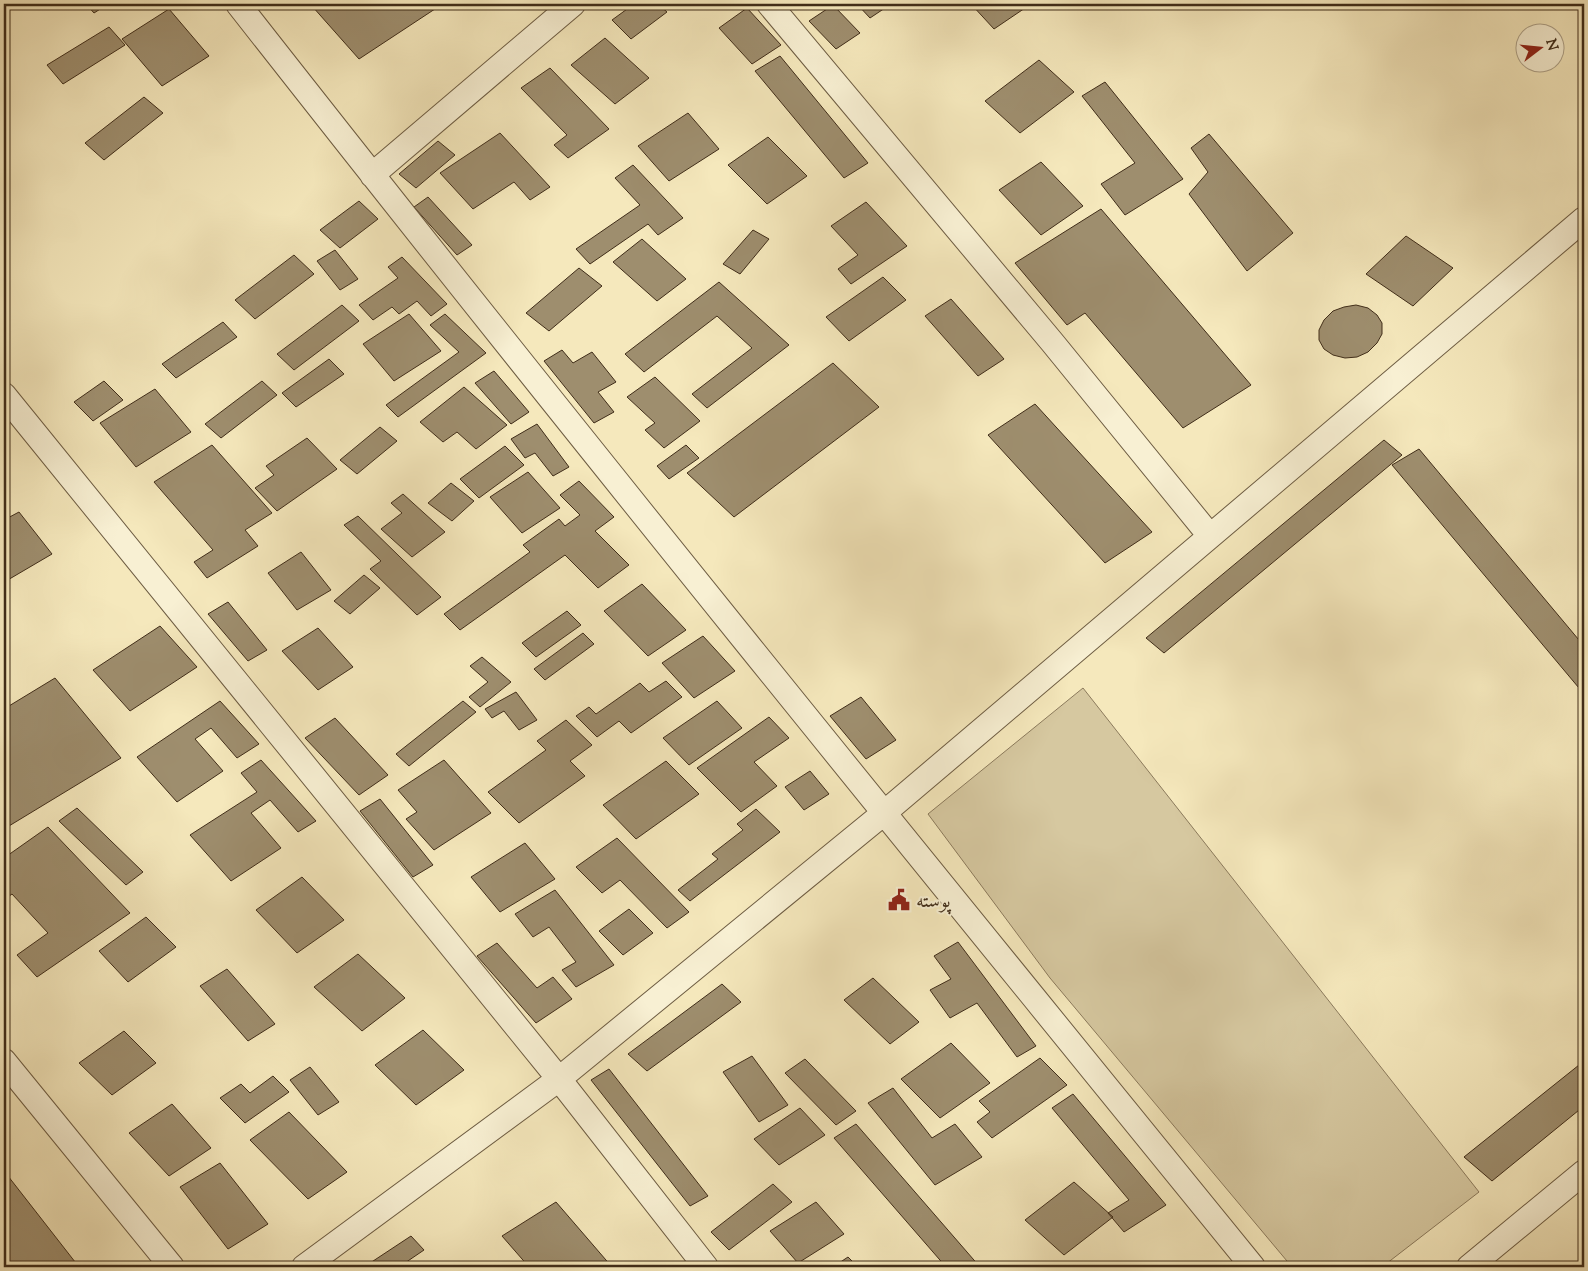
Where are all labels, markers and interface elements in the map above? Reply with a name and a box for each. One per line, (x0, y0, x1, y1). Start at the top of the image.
north arrow (1516, 22, 1566, 72)
text: N (1539, 37, 1562, 53)
public building icon: پوسته (886, 887, 912, 913)
place label: پوسته (916, 888, 952, 917)

